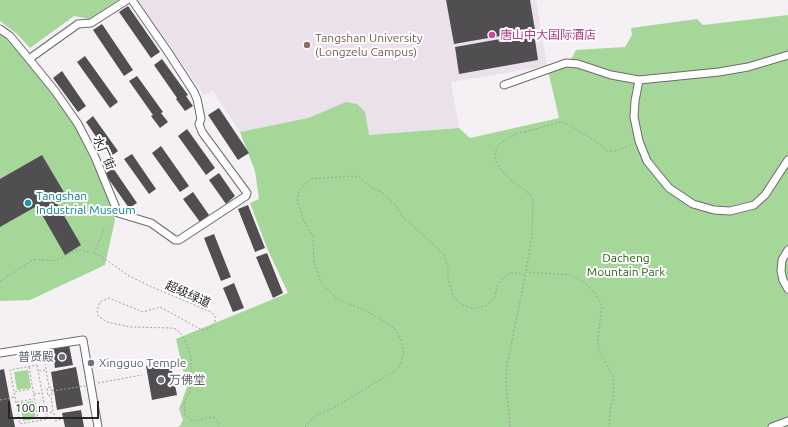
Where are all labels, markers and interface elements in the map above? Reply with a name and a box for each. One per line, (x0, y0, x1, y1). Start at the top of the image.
place label: 唐山中大国际酒店 (500, 28, 596, 42)
marker: 唐山中大国际酒店 (487, 30, 497, 40)
place label: Tangshan University (Longzelu Campus) (315, 31, 423, 59)
marker: Tangshan University (Longzelu Campus) (302, 40, 312, 50)
street label: 水厂街 (90, 134, 118, 172)
place label: Tangshan Industrial Museum (36, 189, 136, 217)
marker: Tangshan Industrial Museum (23, 198, 33, 208)
park label: Dacheng Mountain Park (587, 251, 665, 279)
street label: 超级绿道 (163, 278, 213, 310)
place label: 普贤殿 (18, 350, 54, 364)
marker: 普贤殿 (57, 352, 67, 362)
place label: Xingguo Temple (99, 356, 186, 370)
marker: Xingguo Temple (86, 358, 96, 368)
place label: 万佛堂 (169, 373, 205, 387)
marker: 万佛堂 (156, 375, 166, 385)
scale bar (10, 393, 101, 419)
text: 100 m (15, 401, 48, 414)

